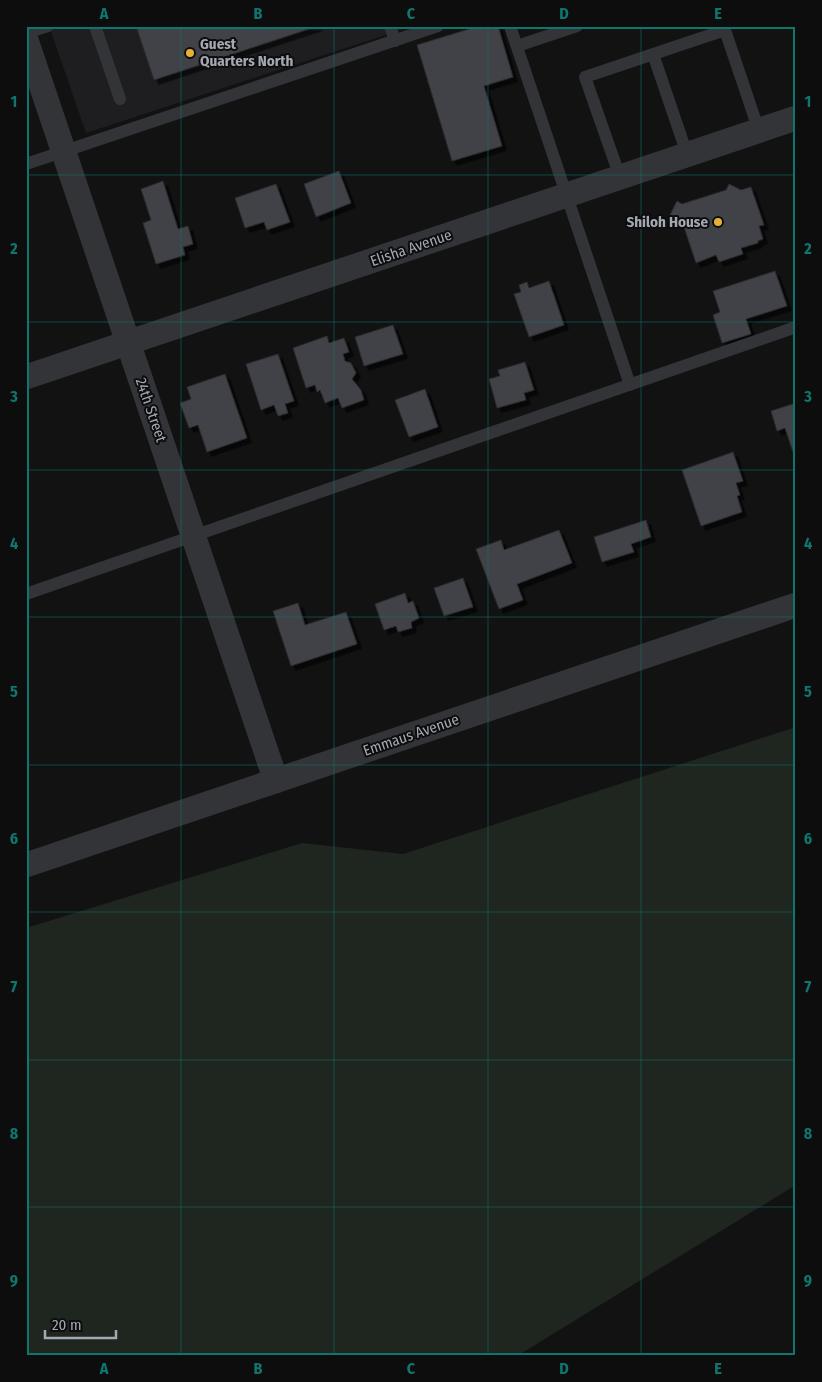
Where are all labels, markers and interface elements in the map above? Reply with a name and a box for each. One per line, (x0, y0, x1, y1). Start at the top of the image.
text: A (99, 4, 109, 23)
text: B (254, 4, 263, 23)
text: C (407, 4, 416, 23)
text: D (559, 4, 569, 23)
text: E (714, 4, 722, 23)
place label: Guest Quarters North (200, 35, 294, 70)
marker: Guest Quarters North (184, 47, 196, 59)
text: 1 (11, 92, 17, 111)
text: 1 (805, 92, 811, 111)
place label: Shiloh House (626, 213, 708, 231)
marker: Shiloh House (712, 216, 724, 228)
street label: Elisha Avenue (368, 226, 454, 270)
text: 2 (9, 239, 18, 258)
text: 2 (803, 239, 812, 258)
street label: 24th Street (132, 375, 170, 445)
text: 3 (9, 387, 18, 406)
text: 3 (803, 387, 812, 406)
text: 4 (10, 534, 18, 553)
text: 4 (804, 534, 812, 553)
text: 5 (10, 682, 18, 701)
text: 5 (804, 682, 812, 701)
street label: Emmaus Avenue (361, 710, 461, 760)
text: 6 (10, 829, 18, 848)
text: 6 (804, 829, 812, 848)
text: 7 (11, 977, 18, 996)
text: 7 (805, 977, 812, 996)
text: 8 (10, 1124, 19, 1143)
text: 8 (804, 1124, 813, 1143)
text: 9 (10, 1271, 18, 1290)
text: 9 (804, 1271, 812, 1290)
scale bar (45, 1307, 116, 1339)
text: 20 m (52, 1316, 82, 1334)
text: A (99, 1359, 109, 1378)
text: B (254, 1359, 263, 1378)
text: C (407, 1359, 416, 1378)
text: D (559, 1359, 569, 1378)
text: E (714, 1359, 722, 1378)

